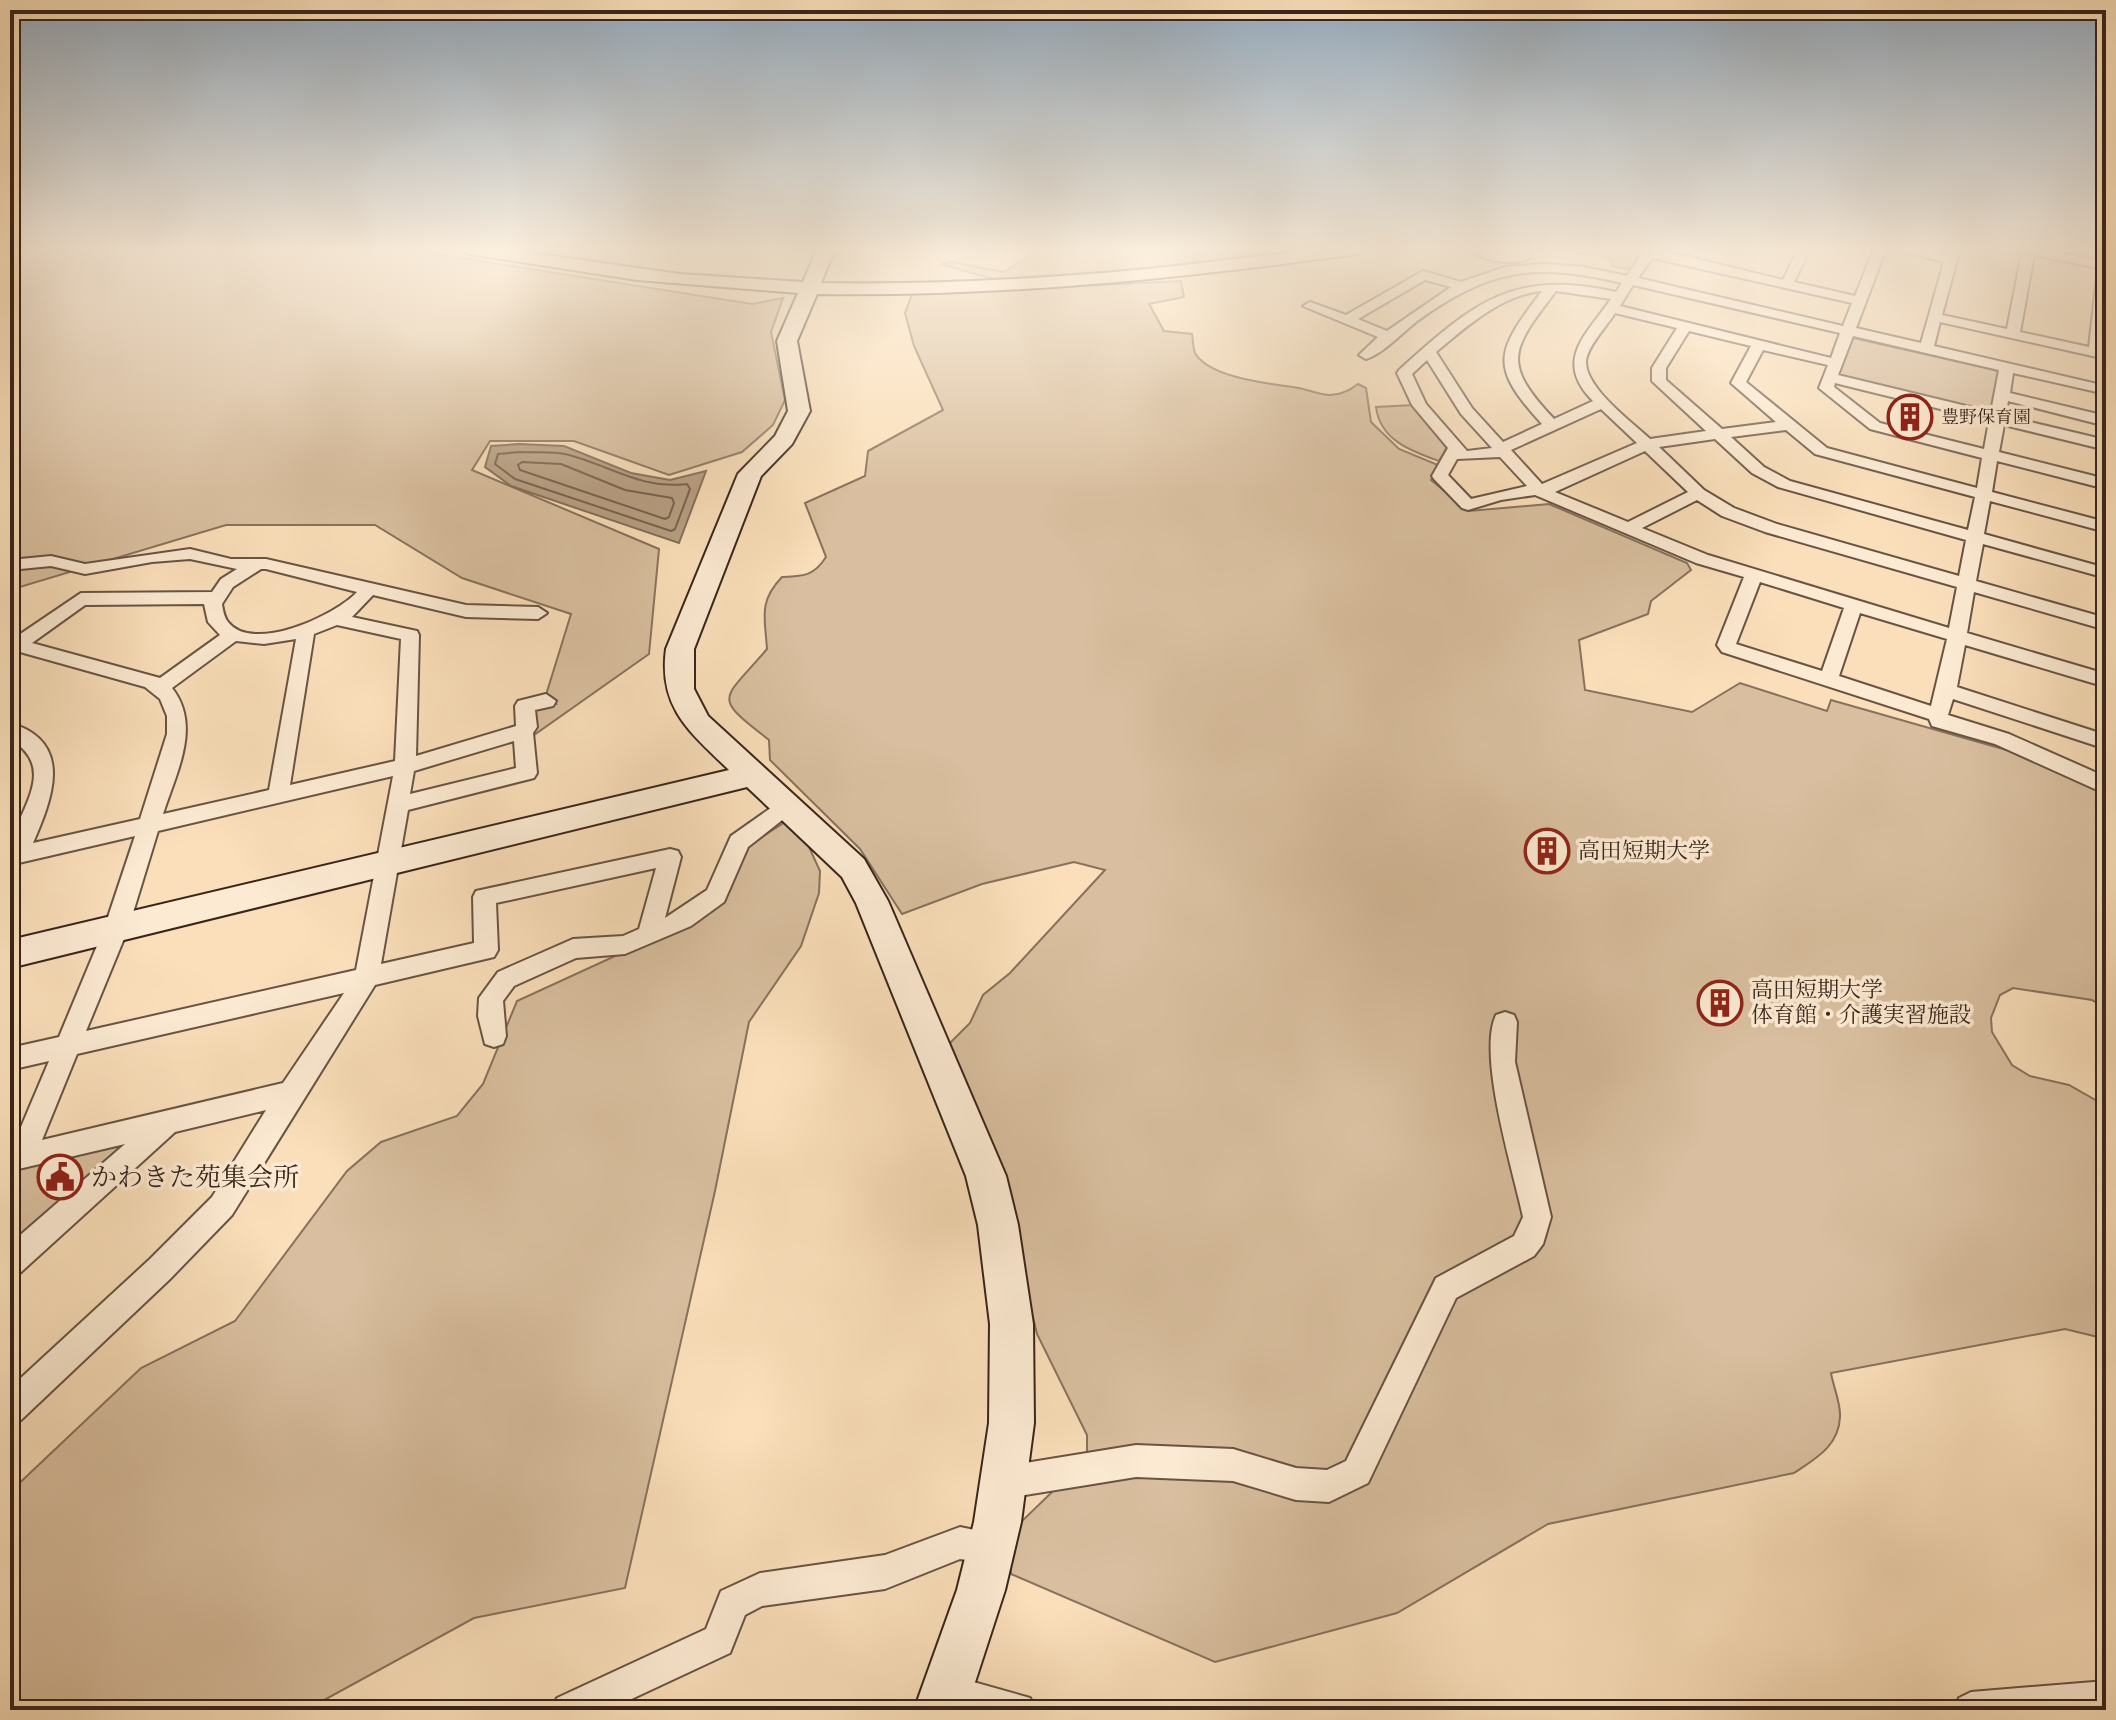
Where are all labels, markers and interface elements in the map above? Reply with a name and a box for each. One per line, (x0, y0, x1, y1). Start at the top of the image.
building icon: 豊野保育園 (1886, 393, 1934, 441)
place label: 豊野保育園 (1941, 407, 2031, 428)
building icon: 高田短期大学 (1523, 827, 1571, 875)
place label: 高田短期大学 (1578, 838, 1710, 864)
place label: 高田短期大学 体育館・介護実習施設 (1751, 977, 1971, 1028)
building icon: 高田短期大学 体育館・介護実習施設 (1696, 979, 1744, 1027)
public building icon: かわきた苑集会所 (36, 1153, 84, 1201)
place label: かわきた苑集会所 (91, 1162, 299, 1193)

